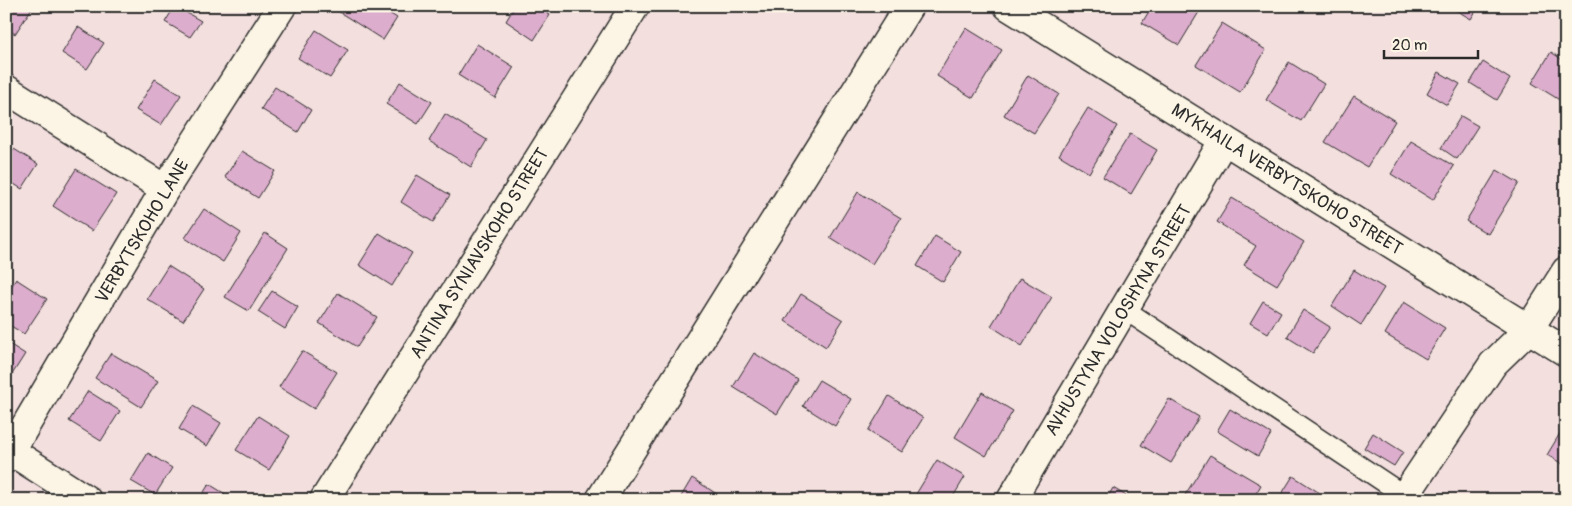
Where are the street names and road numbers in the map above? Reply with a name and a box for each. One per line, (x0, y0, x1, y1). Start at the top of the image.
street label: MYKHAILA VERBYTSKOHO STREET (1167, 99, 1407, 260)
street label: ANTINA SYNIAVSKOHO STREET (405, 144, 554, 363)
street label: VERBYTSKOHO LANE (90, 155, 195, 308)
street label: AVHUSTYNA VOLOSHYNA STREET (1040, 200, 1197, 440)

